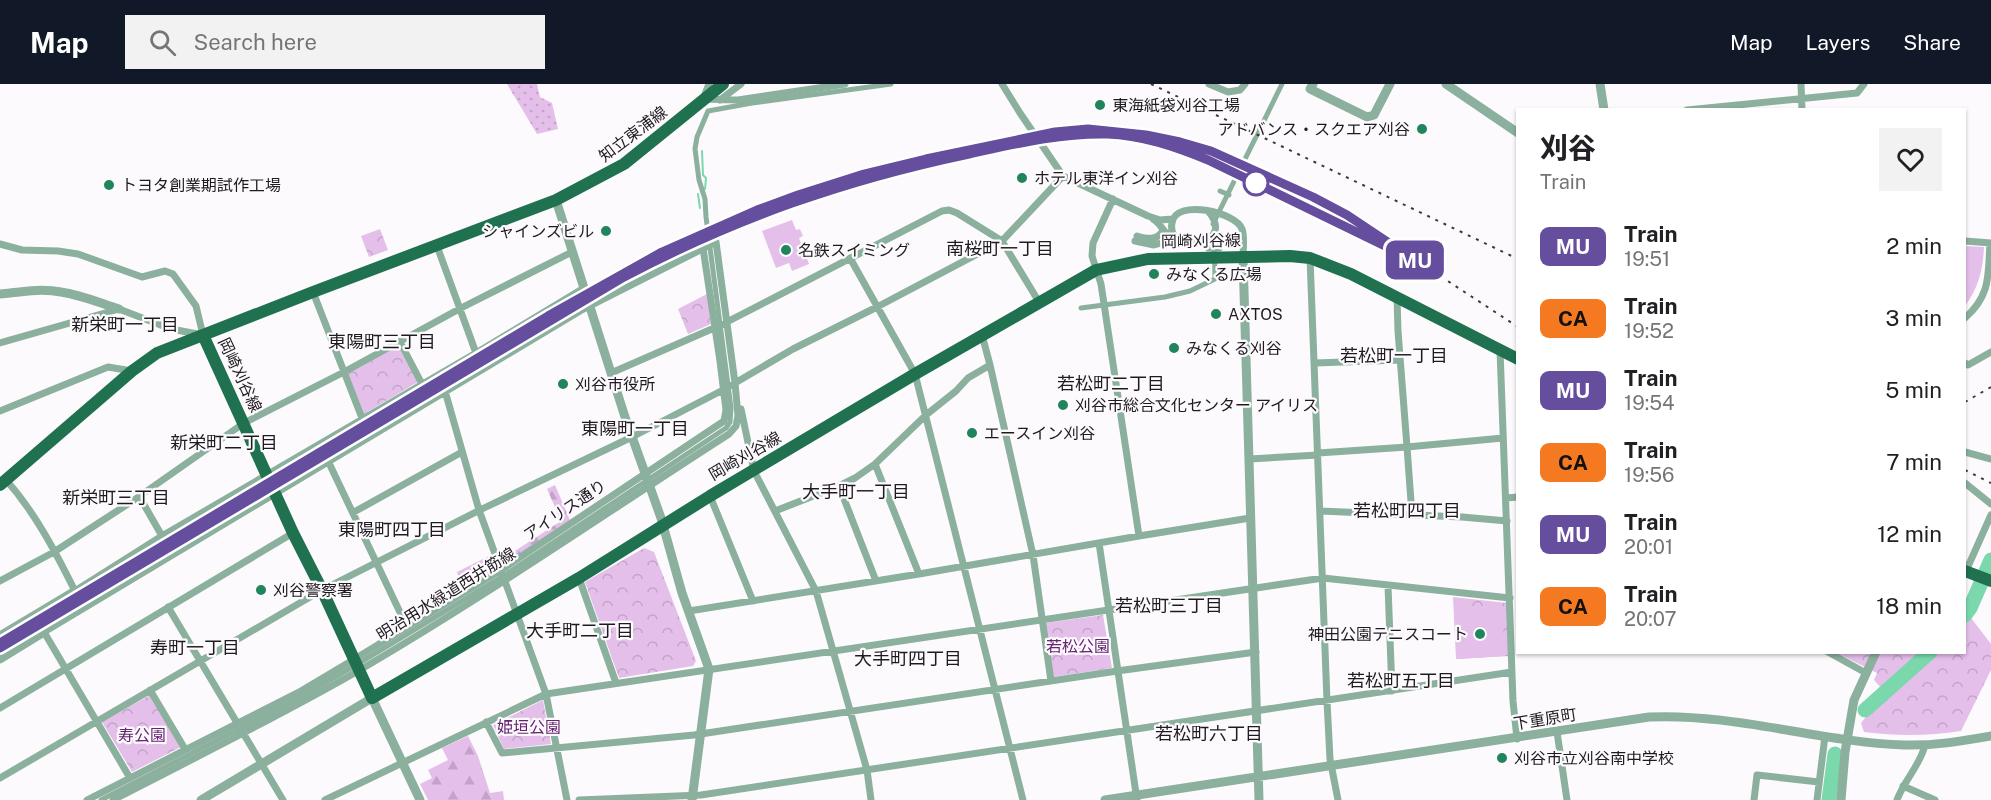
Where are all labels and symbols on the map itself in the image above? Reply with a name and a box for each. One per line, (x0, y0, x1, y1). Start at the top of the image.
place label: 東海紙袋刈谷工場 (1112, 96, 1240, 115)
marker: 東海紙袋刈谷工場 (1093, 98, 1107, 112)
street label: 知立東浦線 (595, 102, 671, 166)
place label: アドバンス・スクエア刈谷 (1218, 120, 1410, 139)
marker: アドバンス・スクエア刈谷 (1415, 122, 1429, 136)
place label: ホテル東洋イン刈谷 (1034, 169, 1178, 188)
unlabelled marker (1243, 170, 1269, 196)
marker: ホテル東洋イン刈谷 (1015, 171, 1029, 185)
place label: トヨタ創業期試作工場 (121, 176, 281, 195)
marker: トヨタ創業期試作工場 (102, 178, 116, 192)
place label: シャインズビル (482, 222, 594, 241)
marker: シャインズビル (599, 224, 613, 238)
street label: 岡崎刈谷線 (1161, 231, 1241, 251)
district label: 南桜町一丁目 (946, 238, 1054, 259)
line badge: MU (1388, 240, 1442, 279)
place label: 名鉄スイミング (798, 241, 910, 260)
marker: 名鉄スイミング (779, 243, 793, 257)
place label: みなくる広場 (1166, 265, 1262, 284)
marker: みなくる広場 (1147, 267, 1161, 281)
place label: AXTOS (1228, 305, 1283, 324)
marker: AXTOS (1209, 307, 1223, 321)
district label: 新栄町一丁目 (71, 314, 179, 335)
district label: 東陽町三丁目 (328, 331, 436, 352)
street label: 岡崎刈谷線 (214, 335, 266, 415)
place label: みなくる刈谷 (1186, 339, 1282, 358)
marker: みなくる刈谷 (1167, 341, 1181, 355)
district label: 若松町一丁目 (1340, 345, 1448, 366)
district label: 若松町二丁目 (1057, 373, 1165, 394)
place label: 刈谷市役所 (575, 375, 655, 394)
marker: 刈谷市役所 (556, 377, 570, 391)
place label: 刈谷市総合文化センター アイリス (1075, 396, 1318, 415)
marker: 刈谷市総合文化センター アイリス (1056, 398, 1070, 412)
district label: 東陽町一丁目 (581, 418, 689, 439)
place label: エースイン刈谷 (984, 424, 1095, 443)
marker: エースイン刈谷 (965, 426, 979, 440)
street label: 岡崎刈谷線 (706, 428, 784, 484)
district label: 新栄町二丁目 (170, 432, 278, 453)
street label: アイリス通り (520, 476, 610, 544)
district label: 大手町一丁目 (802, 481, 910, 502)
district label: 新栄町三丁目 (62, 487, 170, 508)
district label: 若松町四丁目 (1353, 500, 1461, 521)
district label: 東陽町四丁目 (338, 519, 446, 540)
street label: 明治用水緑道西井筋線 (373, 544, 519, 644)
place label: 刈谷警察署 (273, 581, 353, 600)
marker: 刈谷警察署 (254, 583, 268, 597)
district label: 若松町三丁目 (1115, 595, 1223, 616)
district label: 大手町二丁目 (526, 620, 634, 641)
place label: 神田公園テニスコート (1308, 625, 1468, 644)
marker: 神田公園テニスコート (1473, 627, 1487, 641)
district label: 寿町一丁目 (150, 637, 240, 658)
park label: 若松公園 (1046, 637, 1110, 656)
district label: 大手町四丁目 (854, 648, 962, 669)
district label: 若松町五丁目 (1347, 670, 1455, 691)
street label: 下重原町 (1512, 705, 1578, 733)
park label: 姫垣公園 (497, 718, 561, 737)
district label: 若松町六丁目 (1155, 723, 1263, 744)
park label: 寿公園 (118, 726, 166, 745)
place label: 刈谷市立刈谷南中学校 (1514, 749, 1674, 768)
marker: 刈谷市立刈谷南中学校 (1495, 751, 1509, 765)

